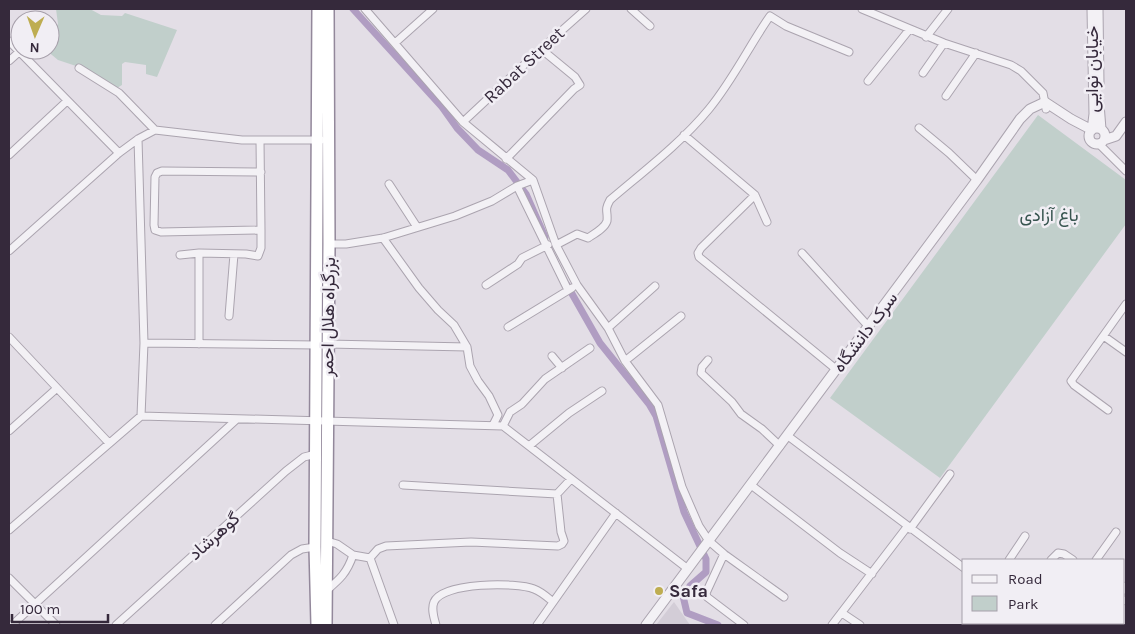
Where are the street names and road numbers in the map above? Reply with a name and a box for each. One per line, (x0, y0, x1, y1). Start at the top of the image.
street label: Rabat Street (479, 22, 569, 108)
street label: خیابان نوایی (1081, 26, 1103, 112)
street label: بزرگراه هلال احمر (316, 257, 340, 378)
street label: سرک دانشگاه (828, 287, 902, 377)
street label: گوهرشاد (184, 507, 244, 565)

